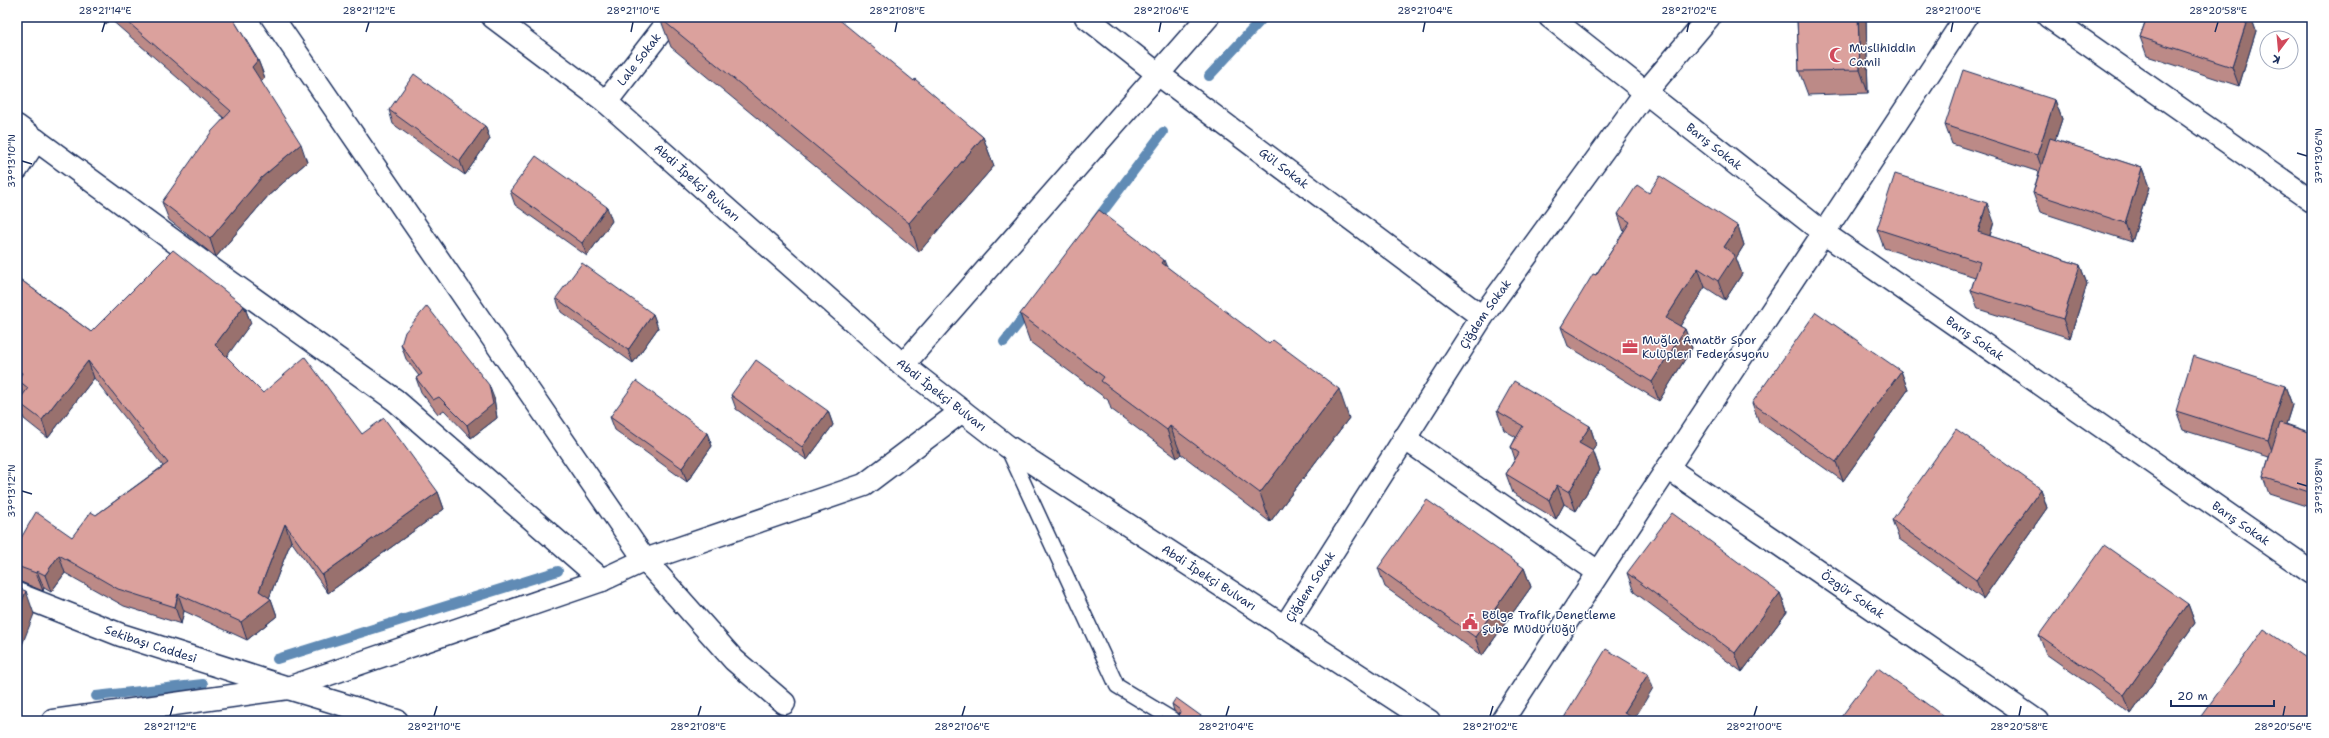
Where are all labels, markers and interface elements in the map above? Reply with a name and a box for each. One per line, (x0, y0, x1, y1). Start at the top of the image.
text: 28°21'14"E (78, 4, 132, 17)
text: 28°21'12"E (343, 4, 395, 17)
text: 28°21'10"E (606, 4, 660, 17)
text: 28°21'08"E (869, 4, 925, 17)
text: 28°21'06"E (1133, 4, 1189, 17)
text: 28°21'04"E (1397, 4, 1453, 17)
text: 28°21'02"E (1661, 4, 1717, 17)
text: 28°21'00"E (1925, 4, 1981, 17)
text: 28°20'58"E (2189, 4, 2247, 17)
street label: Lale Sokak (614, 30, 665, 89)
north arrow (2259, 30, 2299, 70)
place label: Muslihiddin Camii (1849, 40, 1916, 70)
mosque icon: Muslihiddin Camii (1828, 46, 1846, 64)
text: K (2270, 51, 2282, 67)
street label: Barış Sokak (1683, 119, 1746, 174)
text: 37°13'06"N (2312, 128, 2325, 184)
text: 37°13'10"N (5, 134, 18, 188)
street label: Abdi İpekçi Bulvarı (651, 140, 743, 225)
street label: Gül Sokak (1256, 144, 1312, 192)
street label: Çiğdem Sokak (1456, 276, 1515, 352)
street label: Barış Sokak (1943, 313, 2007, 364)
place label: Muğla Amatör Spor Kulüpleri Federasyonu (1642, 332, 1769, 362)
office icon: Muğla Amatör Spor Kulüpleri Federasyonu (1621, 338, 1639, 356)
street label: Abdi İpekçi Bulvarı (893, 355, 990, 435)
text: 37°13'08"N (2312, 458, 2325, 514)
text: 37°13'12"N (5, 464, 18, 518)
street label: Barış Sokak (2209, 498, 2273, 549)
street label: Abdi İpekçi Bulvarı (1159, 541, 1259, 614)
street label: Çiğdem Sokak (1282, 548, 1339, 625)
street label: Özgür Sokak (1818, 567, 1888, 622)
place label: Bölge Trafik Denetleme Şube Müdürlüğü (1482, 607, 1616, 637)
public building icon: Bölge Trafik Denetleme Şube Müdürlüğü (1461, 613, 1479, 631)
street label: Sekibaşı Caddesi (102, 621, 199, 667)
scale bar (2171, 682, 2274, 708)
text: 20 m (2177, 688, 2208, 704)
text: 28°21'12"E (144, 720, 196, 733)
text: 28°21'10"E (407, 720, 461, 733)
text: 28°21'08"E (670, 720, 726, 733)
text: 28°21'06"E (934, 720, 990, 733)
text: 28°21'04"E (1198, 720, 1254, 733)
text: 28°21'02"E (1462, 720, 1518, 733)
text: 28°21'00"E (1726, 720, 1782, 733)
text: 28°20'58"E (1990, 720, 2048, 733)
text: 28°20'56"E (2254, 720, 2312, 733)

